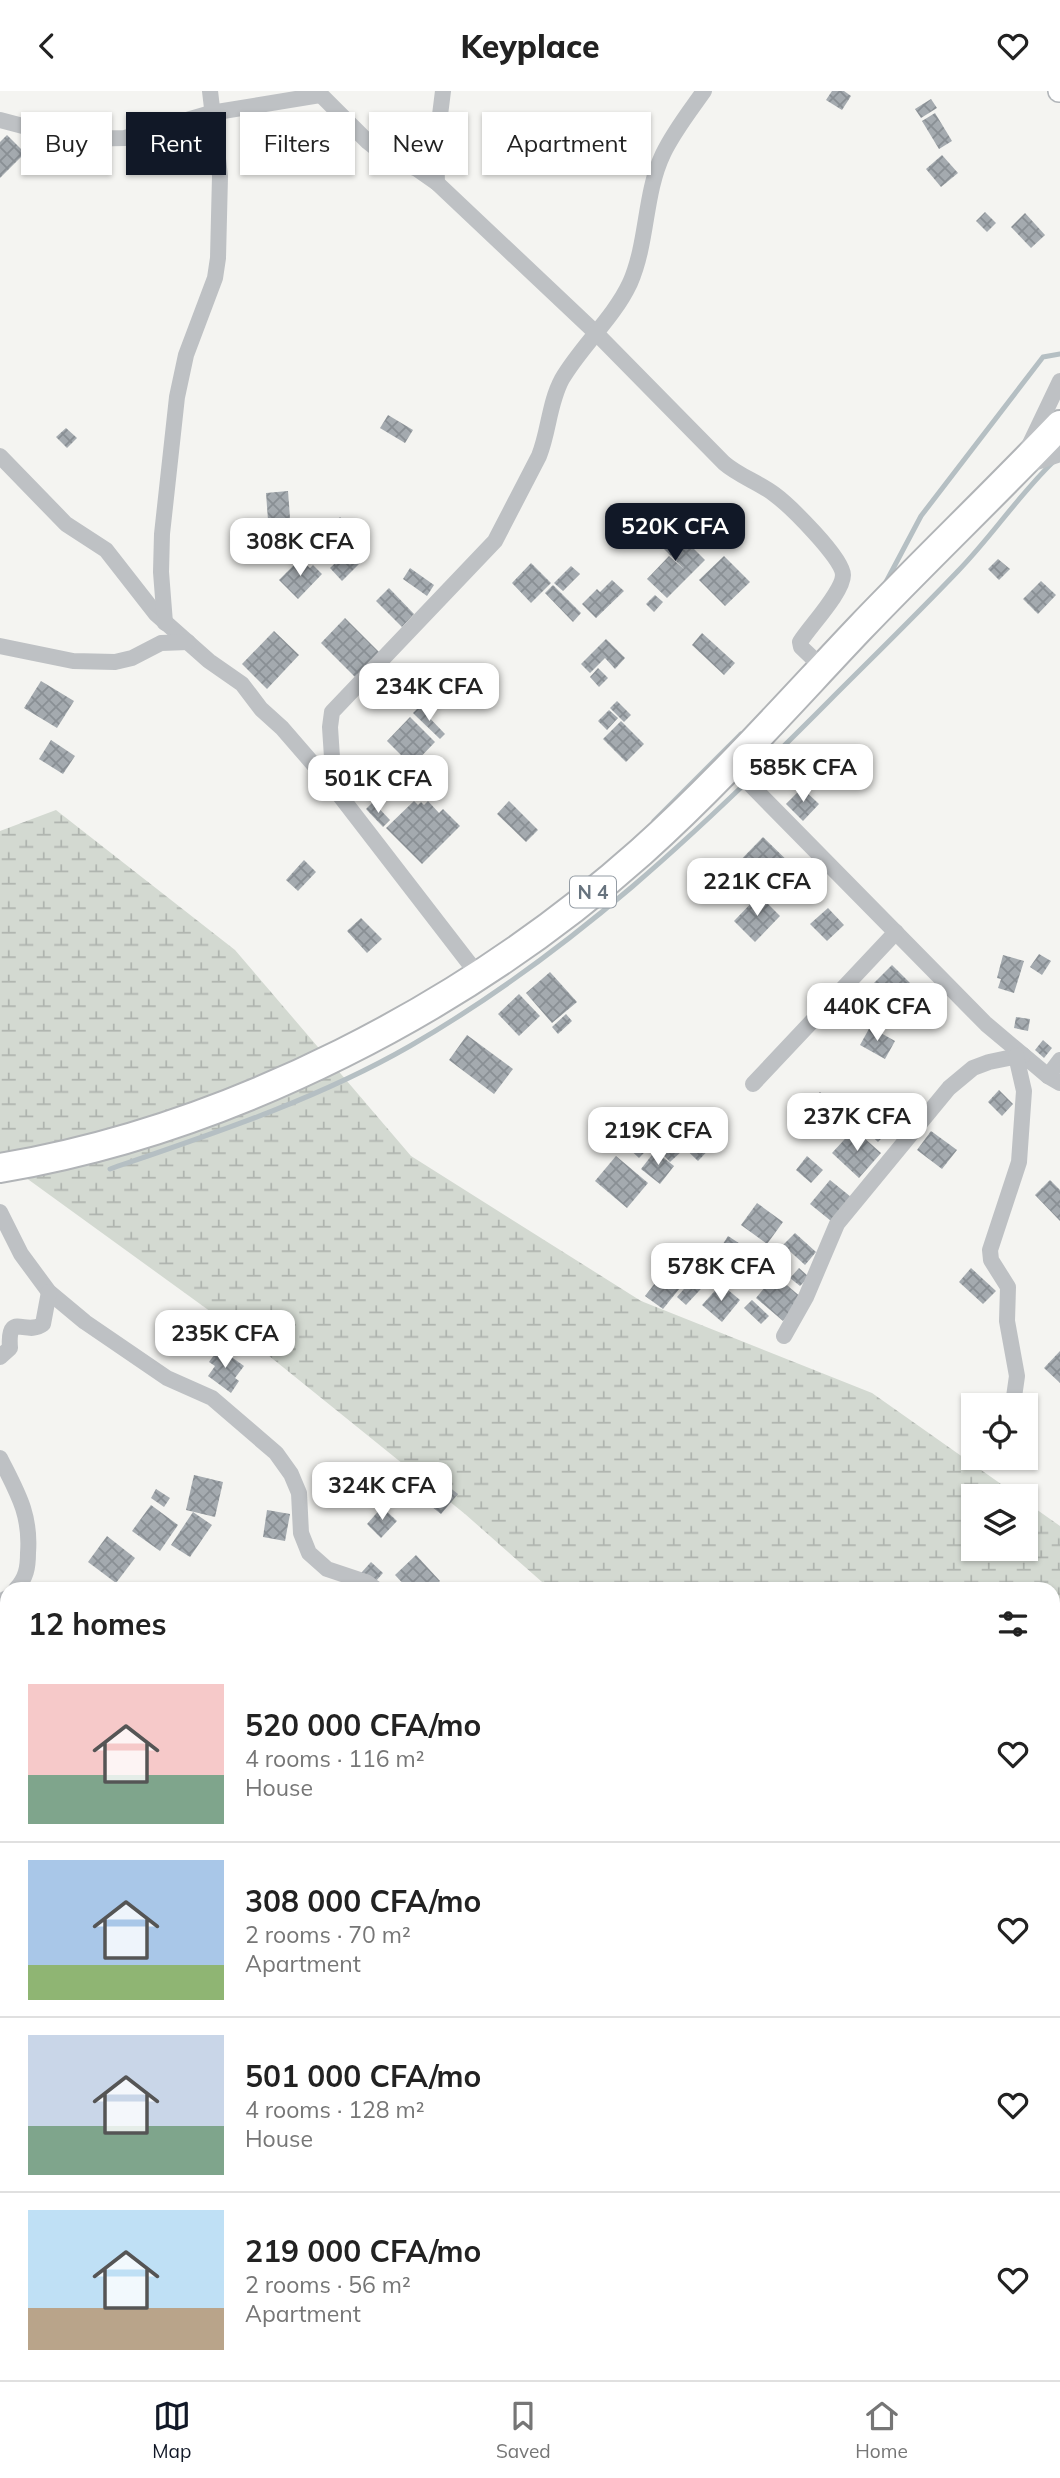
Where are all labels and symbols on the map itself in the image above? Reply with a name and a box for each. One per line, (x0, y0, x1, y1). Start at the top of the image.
pin: 520K CFA (603, 503, 747, 563)
pin: 308K CFA (228, 519, 372, 578)
pin: 234K CFA (357, 663, 501, 723)
pin: 585K CFA (731, 745, 875, 804)
pin: 501K CFA (306, 755, 450, 815)
pin: 221K CFA (685, 859, 829, 918)
road number: N 4 (570, 877, 616, 907)
pin: 440K CFA (805, 983, 949, 1043)
pin: 237K CFA (785, 1093, 929, 1153)
pin: 219K CFA (586, 1107, 730, 1167)
pin: 578K CFA (649, 1243, 793, 1303)
pin: 235K CFA (153, 1311, 297, 1370)
pin: 324K CFA (310, 1463, 454, 1522)

